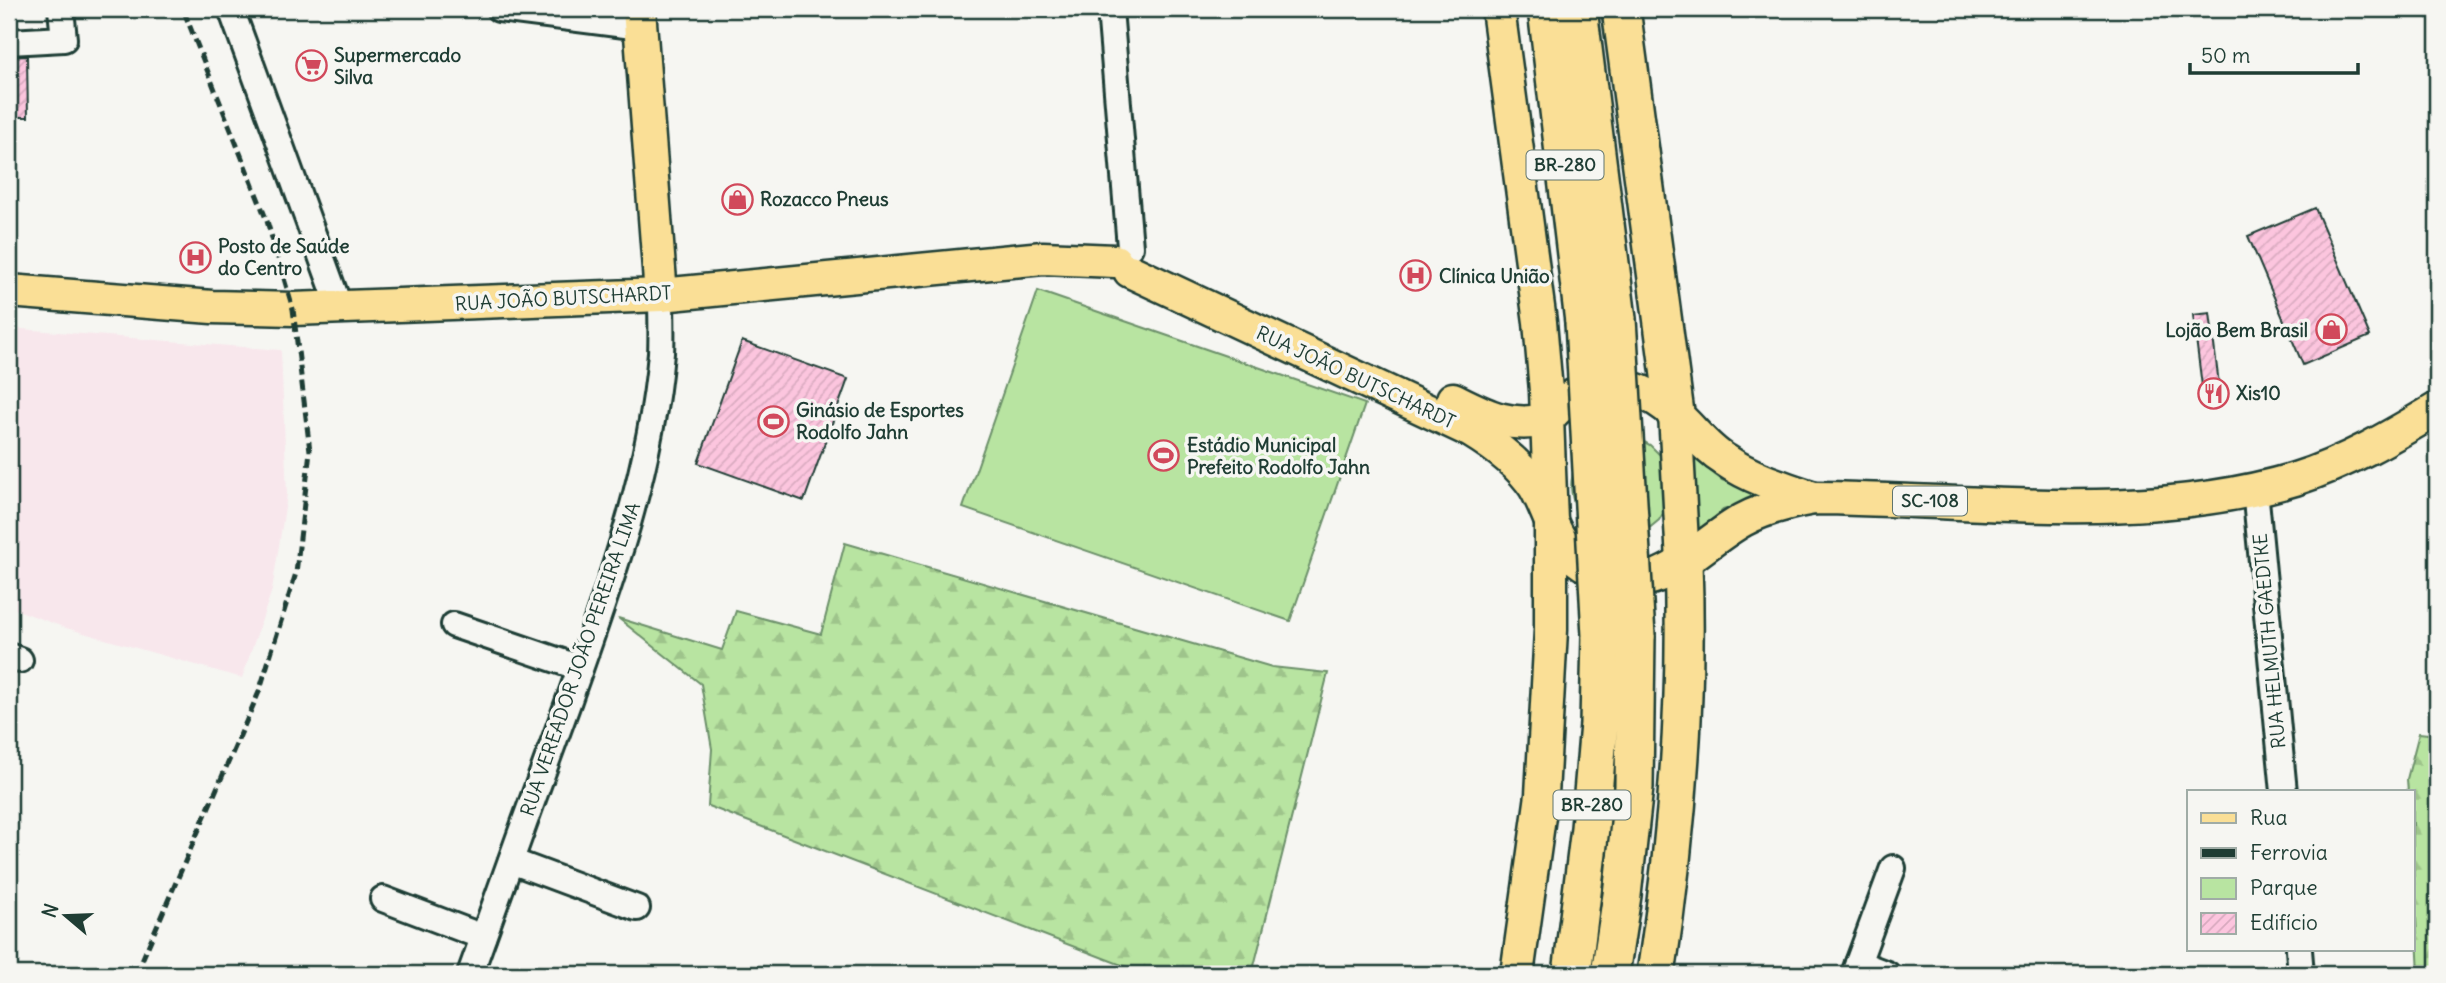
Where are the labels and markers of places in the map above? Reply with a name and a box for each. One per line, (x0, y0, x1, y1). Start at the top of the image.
place label: Supermercado Silva (334, 43, 461, 89)
supermarket icon: Supermercado Silva (294, 49, 328, 83)
shop icon: Rozacco Pneus (720, 182, 754, 216)
place label: Rozacco Pneus (760, 187, 889, 211)
place label: Posto de Saúde do Centro (218, 234, 349, 280)
hospital icon: Posto de Saúde do Centro (178, 240, 212, 274)
hospital icon: Clínica União (1399, 259, 1433, 293)
place label: Clínica União (1439, 264, 1550, 288)
shop icon: Lojão Bem Brasil (2314, 313, 2348, 347)
place label: Lojão Bem Brasil (2165, 318, 2308, 342)
restaurant icon: Xis10 (2196, 376, 2230, 410)
place label: Xis10 (2236, 381, 2281, 405)
place label: Ginásio de Esportes Rodolfo Jahn (796, 398, 964, 444)
sports icon: Ginásio de Esportes Rodolfo Jahn (756, 404, 790, 438)
place label: Estádio Municipal Prefeito Rodolfo Jahn (1187, 433, 1370, 479)
sports icon: Estádio Municipal Prefeito Rodolfo Jahn (1147, 439, 1181, 473)

